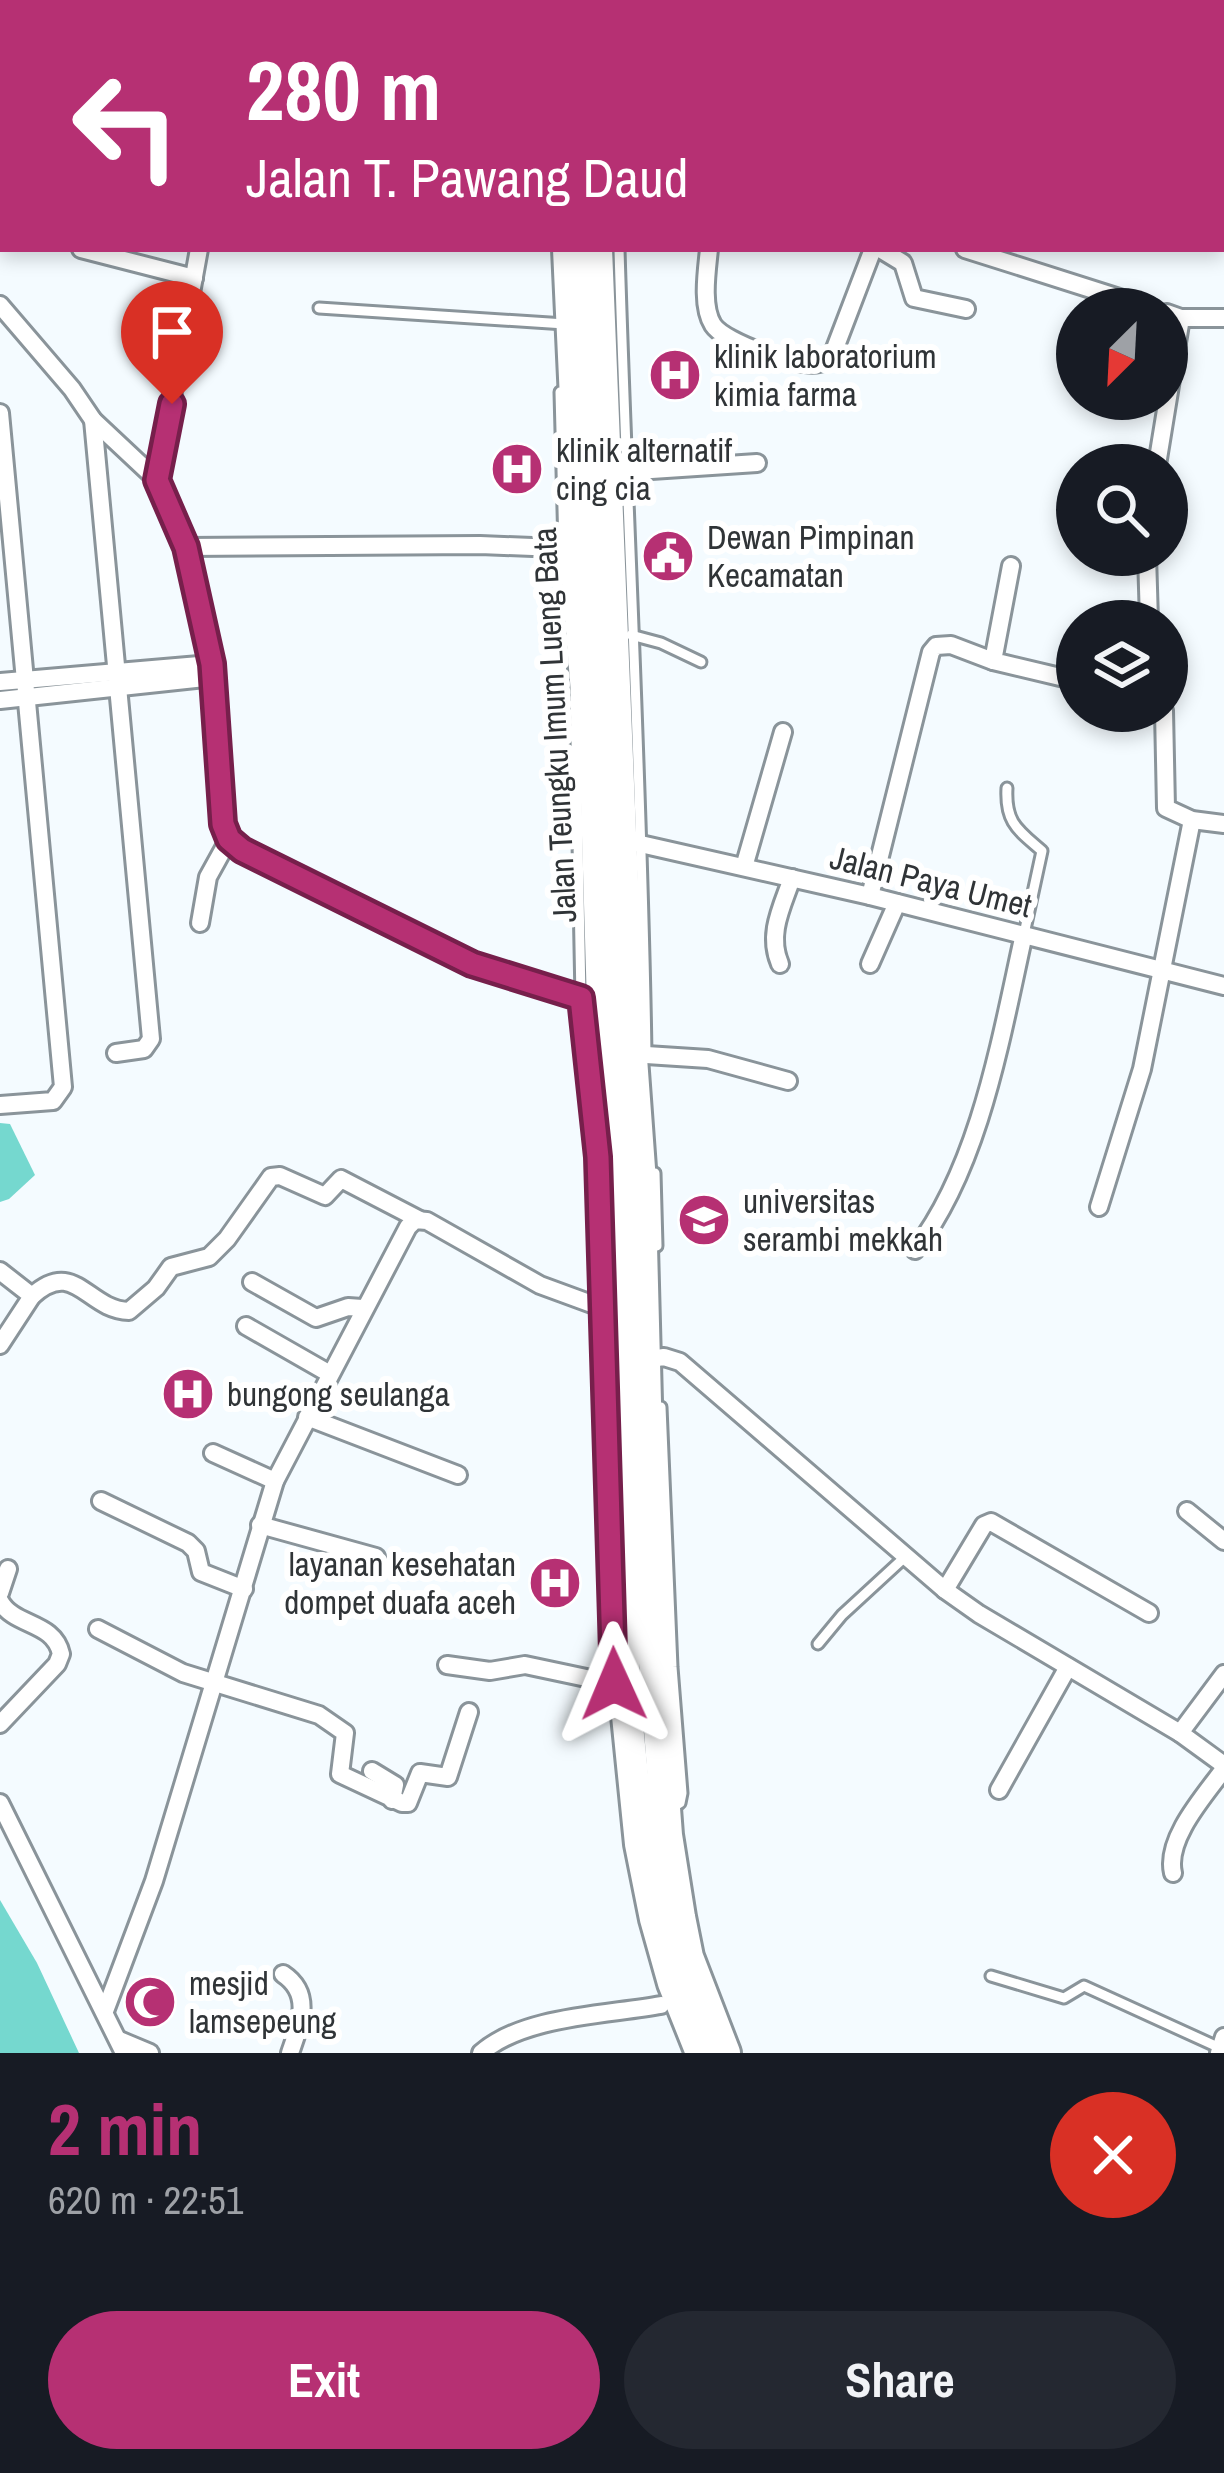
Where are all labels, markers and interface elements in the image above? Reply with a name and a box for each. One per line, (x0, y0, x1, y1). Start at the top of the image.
text: 280 m (246, 33, 441, 146)
icon: left (48, 48, 204, 204)
text: Jalan T. Pawang Daud (246, 141, 688, 214)
pin (121, 281, 223, 404)
north arrow (1056, 288, 1188, 420)
map controls (1056, 288, 1188, 732)
icon: arrive (139, 299, 205, 365)
place label: klinik laboratorium kimia farma (714, 334, 937, 416)
hospital icon: klinik laboratorium kimia farma (647, 347, 703, 403)
place label: klinik alternatif cing cia (556, 428, 732, 510)
hospital icon: klinik alternatif cing cia (489, 441, 545, 497)
button: search (1056, 444, 1188, 576)
place label: Dewan Pimpinan Kecamatan (707, 515, 915, 597)
street label: Jalan Teungku Imum Lueng Bata (522, 527, 586, 923)
public building icon: Dewan Pimpinan Kecamatan (640, 528, 696, 584)
button: layers (1056, 600, 1188, 732)
street label: Jalan Paya Umet (826, 835, 1036, 927)
place label: universitas serambi mekkah (743, 1179, 943, 1261)
school or university icon: universitas serambi mekkah (676, 1192, 732, 1248)
hospital icon: bungong seulanga (160, 1366, 216, 1422)
place label: bungong seulanga (227, 1372, 450, 1416)
place label: layanan kesehatan dompet duafa aceh (284, 1542, 516, 1624)
hospital icon: layanan kesehatan dompet duafa aceh (527, 1555, 583, 1611)
position arrow (551, 1621, 677, 1747)
place label: mesjid lamsepeung (189, 1961, 336, 2043)
mosque icon: mesjid lamsepeung (122, 1974, 178, 2030)
text: 2 min (48, 2080, 202, 2177)
button: close (1050, 2092, 1176, 2218)
text: 620 m · 22:51 (48, 2174, 244, 2226)
button: Exit (48, 2311, 600, 2449)
button: Share (624, 2311, 1176, 2449)

